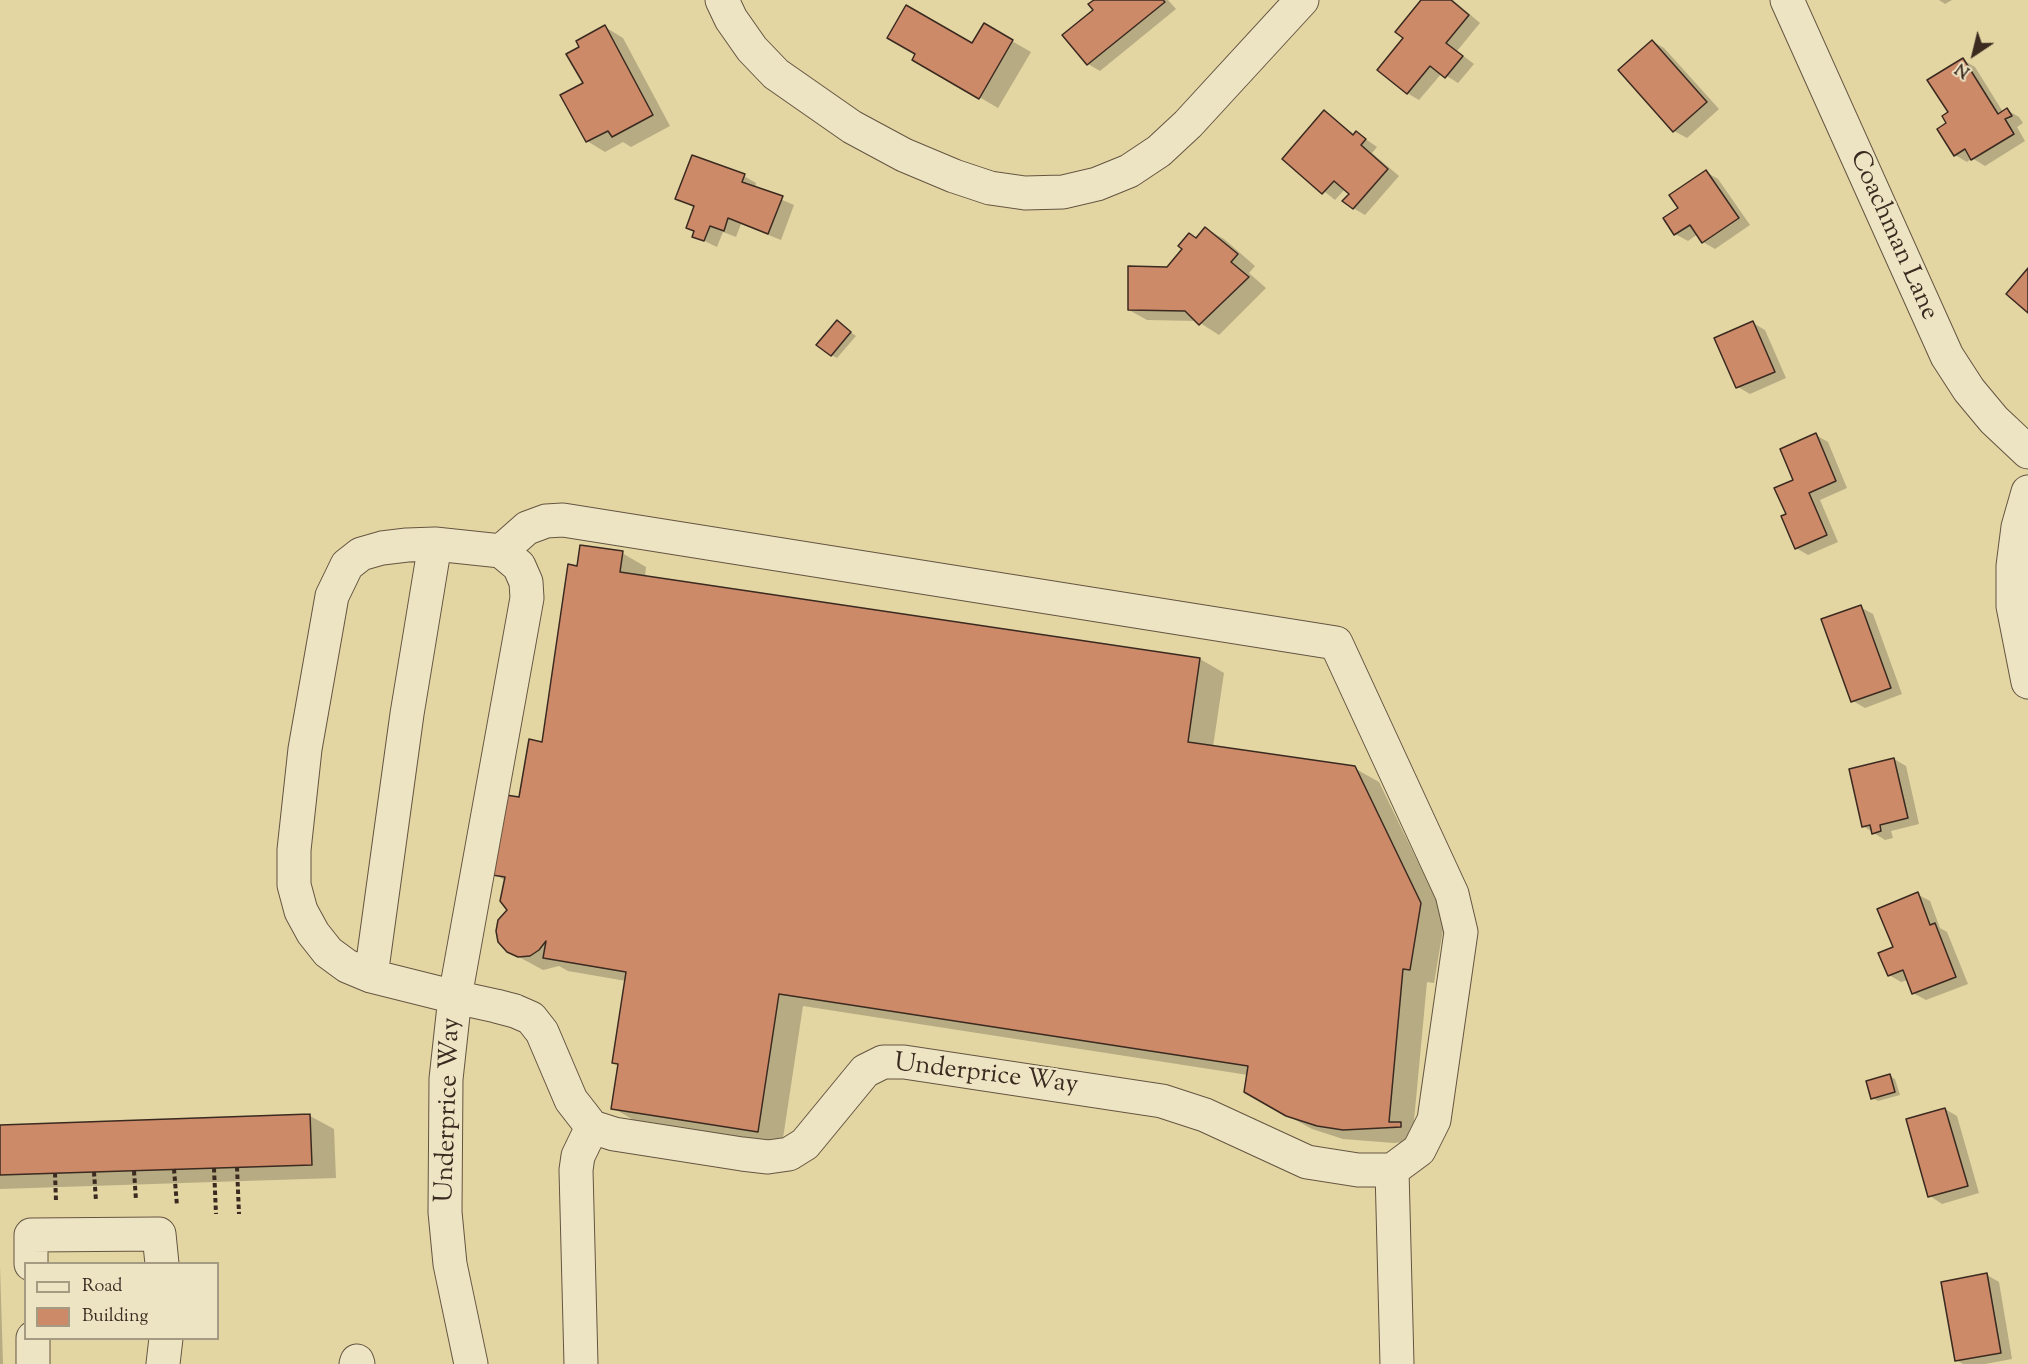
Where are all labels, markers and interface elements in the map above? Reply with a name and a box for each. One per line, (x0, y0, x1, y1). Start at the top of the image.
north arrow (1944, 24, 2004, 84)
text: N (1952, 56, 1975, 82)
street label: Coachman Lane (1841, 146, 1943, 326)
street label: Underprice Way (431, 1017, 469, 1203)
street label: Underprice Way (892, 1049, 1080, 1103)
legend (24, 1262, 219, 1340)
text: Road (82, 1274, 122, 1300)
text: Building (82, 1304, 148, 1330)

